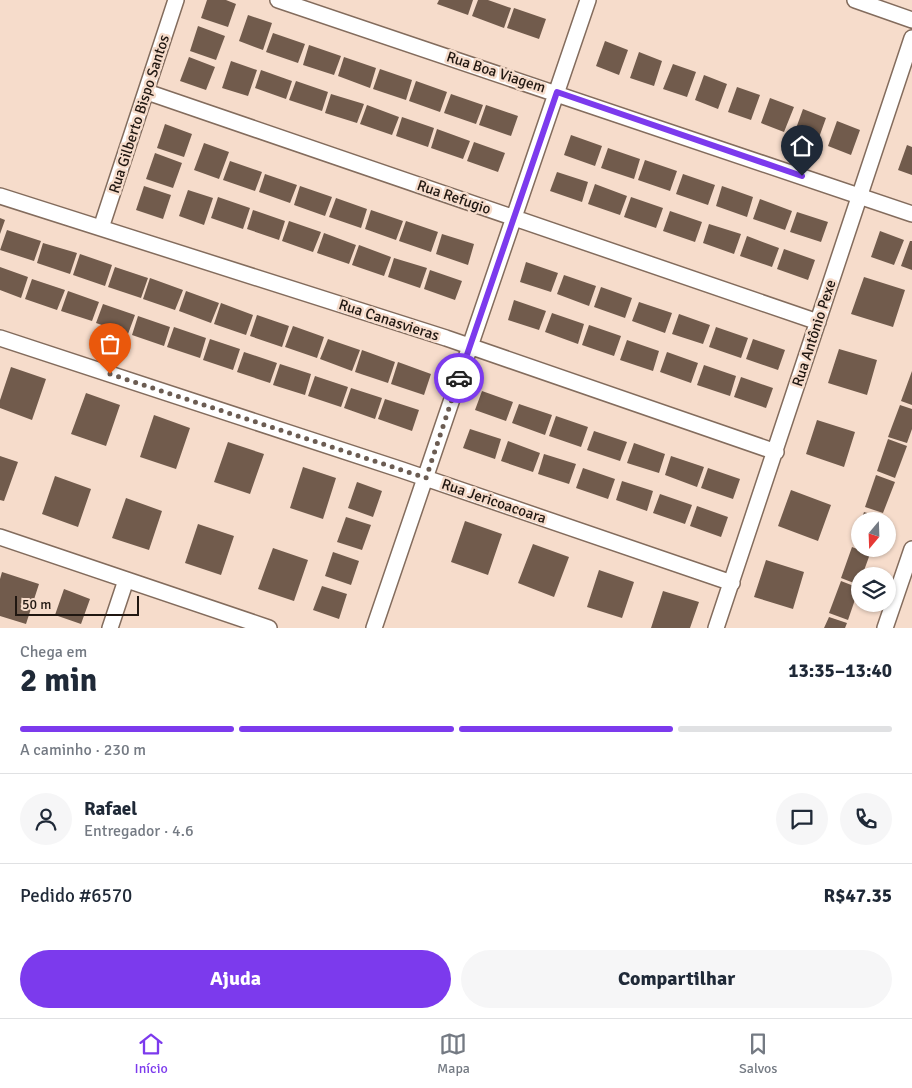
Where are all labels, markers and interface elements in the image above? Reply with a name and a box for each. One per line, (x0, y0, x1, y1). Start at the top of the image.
street label: Rua Gilberto Bispo Santos (105, 32, 173, 196)
street label: Rua Boa Viagem (444, 47, 548, 97)
pin (781, 125, 823, 176)
icon: home (788, 132, 816, 160)
street label: Rua Refugio (415, 176, 494, 218)
street label: Rua Antônio Pexe (788, 277, 840, 389)
street label: Rua Canasvieras (337, 295, 442, 345)
pin (89, 323, 131, 374)
icon: bag (96, 330, 124, 358)
courier (434, 353, 484, 403)
icon: car (445, 364, 473, 392)
street label: Rua Jericoacoara (439, 475, 549, 527)
north arrow (851, 512, 896, 558)
map controls (851, 512, 896, 612)
button: layers (851, 567, 896, 612)
scale bar (15, 593, 139, 616)
text: 50 m (22, 596, 51, 613)
text: Chega em (20, 642, 87, 662)
text: 13:35–13:40 (788, 659, 892, 683)
text: 2 min (20, 661, 97, 700)
text: A caminho · 230 m (20, 740, 146, 760)
button: person (20, 793, 72, 845)
button: chat (776, 793, 828, 845)
button: phone (840, 793, 892, 845)
text: Rafael (84, 797, 137, 821)
text: Entregador · 4.6 (84, 821, 194, 841)
text: Pedido #6570 (20, 884, 132, 908)
text: R$47.35 (824, 884, 892, 908)
button: Ajuda (20, 950, 451, 1008)
button: Compartilhar (461, 950, 892, 1008)
tab: Início (135, 1030, 168, 1077)
tab: Mapa (437, 1030, 470, 1077)
tab: Salvos (739, 1030, 777, 1077)

